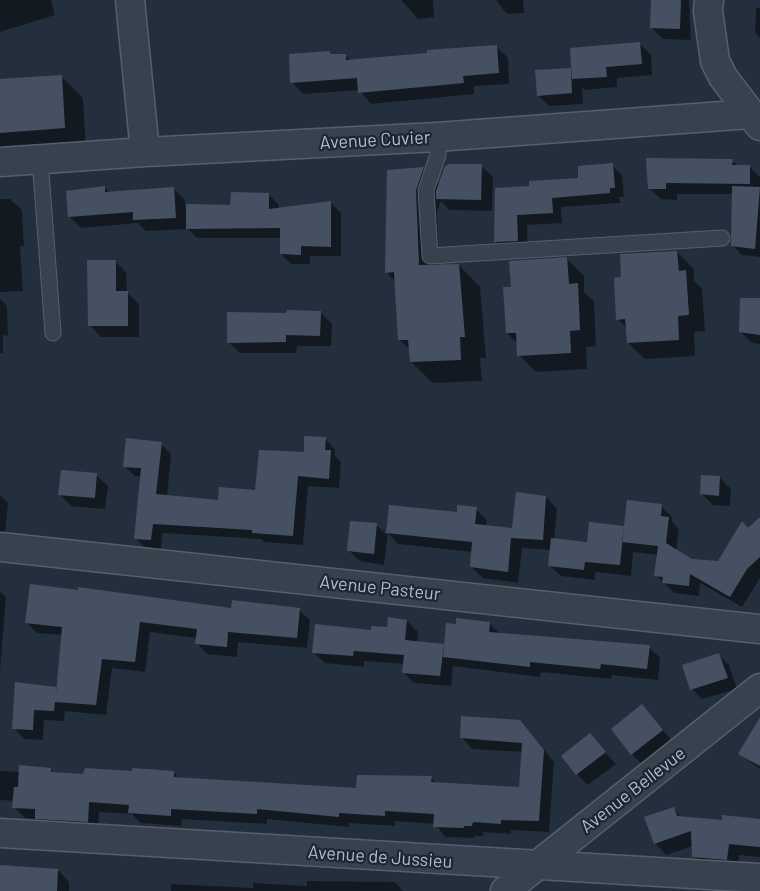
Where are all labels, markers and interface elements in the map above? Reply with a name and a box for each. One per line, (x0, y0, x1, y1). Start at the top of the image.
street label: Avenue Cuvier (319, 126, 431, 154)
street label: Avenue Pasteur (319, 571, 441, 605)
street label: Avenue Bellevue (576, 742, 690, 838)
street label: Avenue de Jussieu (307, 841, 453, 873)

